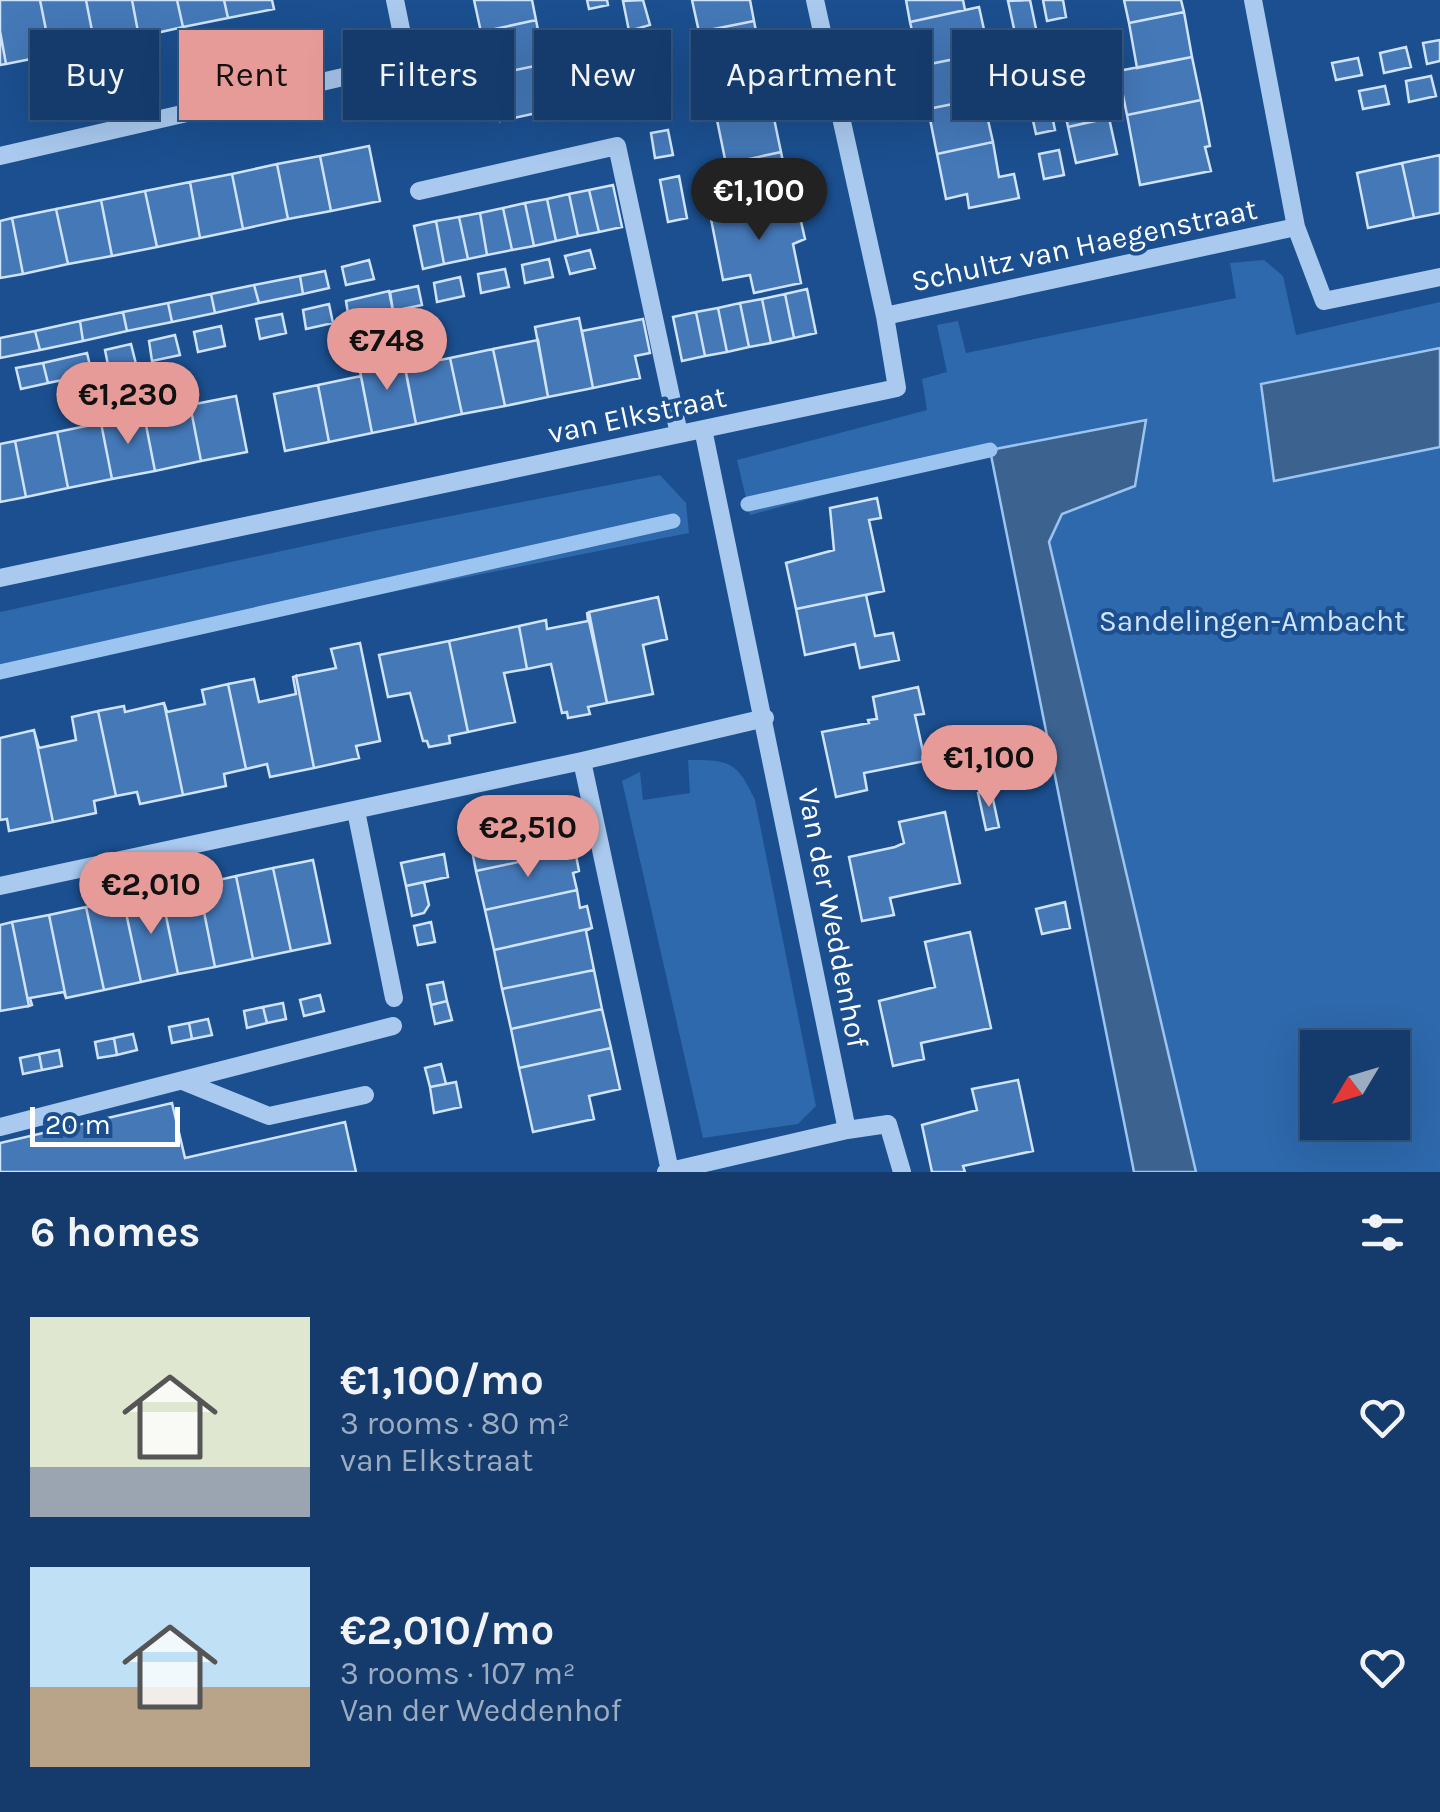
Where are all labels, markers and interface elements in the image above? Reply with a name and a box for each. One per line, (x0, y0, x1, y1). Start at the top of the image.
chip: Buy (30, 30, 159, 120)
chip: Rent (179, 30, 323, 120)
chip: Filters (343, 30, 514, 120)
chip: New (534, 30, 671, 120)
chip: Apartment (691, 30, 932, 120)
chip: House (952, 30, 1122, 120)
pin: €1,100 (678, 158, 840, 243)
text: €1,100 (713, 172, 805, 209)
street label: Schultz van Haegenstraat (908, 191, 1260, 299)
pin: €748 (328, 308, 446, 393)
text: €748 (349, 322, 425, 359)
pin: €1,230 (47, 362, 209, 447)
text: €1,230 (78, 376, 178, 413)
street label: van Elkstraat (545, 379, 729, 451)
park label: Sandelingen-Ambacht (1099, 603, 1405, 639)
pin: €1,100 (908, 725, 1070, 810)
text: €1,100 (943, 739, 1035, 776)
street label: Van der Weddenhof (790, 785, 876, 1052)
pin: €2,510 (447, 795, 609, 880)
text: €2,510 (479, 809, 577, 846)
pin: €2,010 (70, 852, 232, 937)
text: €2,010 (101, 866, 201, 903)
north arrow (1300, 1030, 1410, 1140)
map controls (1300, 1030, 1410, 1140)
scale bar (30, 1102, 180, 1146)
text: 20 m (45, 1108, 111, 1141)
icon: filters (1355, 1205, 1410, 1260)
text: 6 homes (30, 1207, 200, 1257)
text: €1,100/mo (340, 1355, 544, 1405)
icon: home (110, 1357, 230, 1477)
icon: heart (1355, 1390, 1410, 1445)
text: 3 rooms · 80 m² (340, 1405, 570, 1442)
text: van Elkstraat (340, 1442, 533, 1479)
text: €2,010/mo (340, 1605, 554, 1655)
icon: home (110, 1607, 230, 1727)
icon: heart (1355, 1640, 1410, 1695)
text: 3 rooms · 107 m² (340, 1655, 576, 1692)
text: Van der Weddenhof (340, 1692, 622, 1729)

